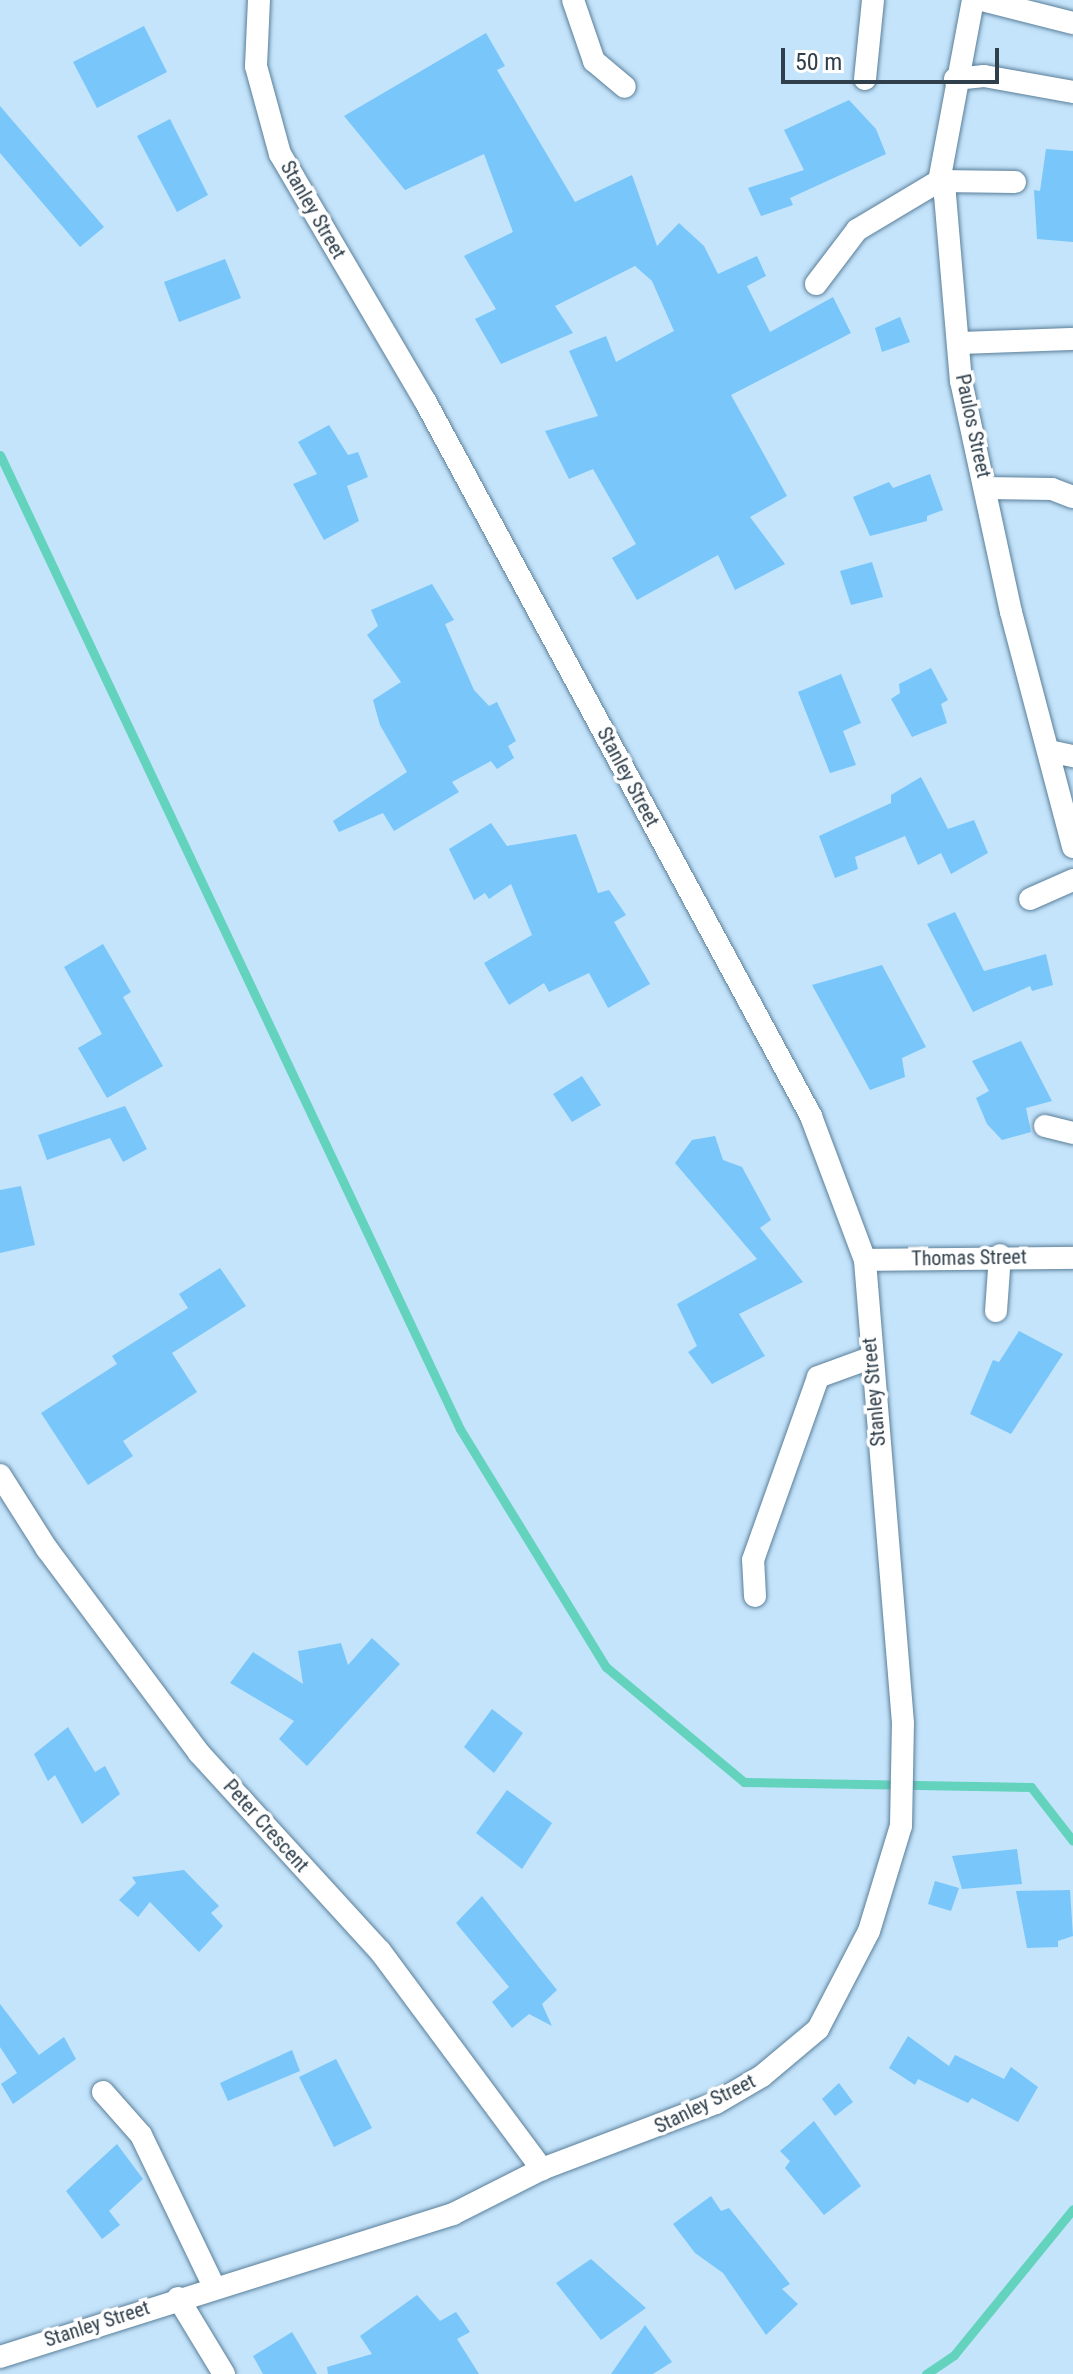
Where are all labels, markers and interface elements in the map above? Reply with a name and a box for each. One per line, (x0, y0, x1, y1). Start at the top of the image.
scale bar (785, 32, 1003, 82)
text: 50 m (795, 48, 842, 76)
street label: Stanley Street (275, 157, 351, 263)
street label: Paulos Street (950, 372, 996, 480)
street label: Stanley Street (592, 723, 664, 831)
street label: Thomas Street (911, 1245, 1027, 1271)
street label: Stanley Street (857, 1337, 891, 1447)
street label: Peter Crescent (218, 1775, 314, 1877)
street label: Stanley Street (651, 2069, 759, 2139)
street label: Stanley Street (41, 2296, 153, 2352)

